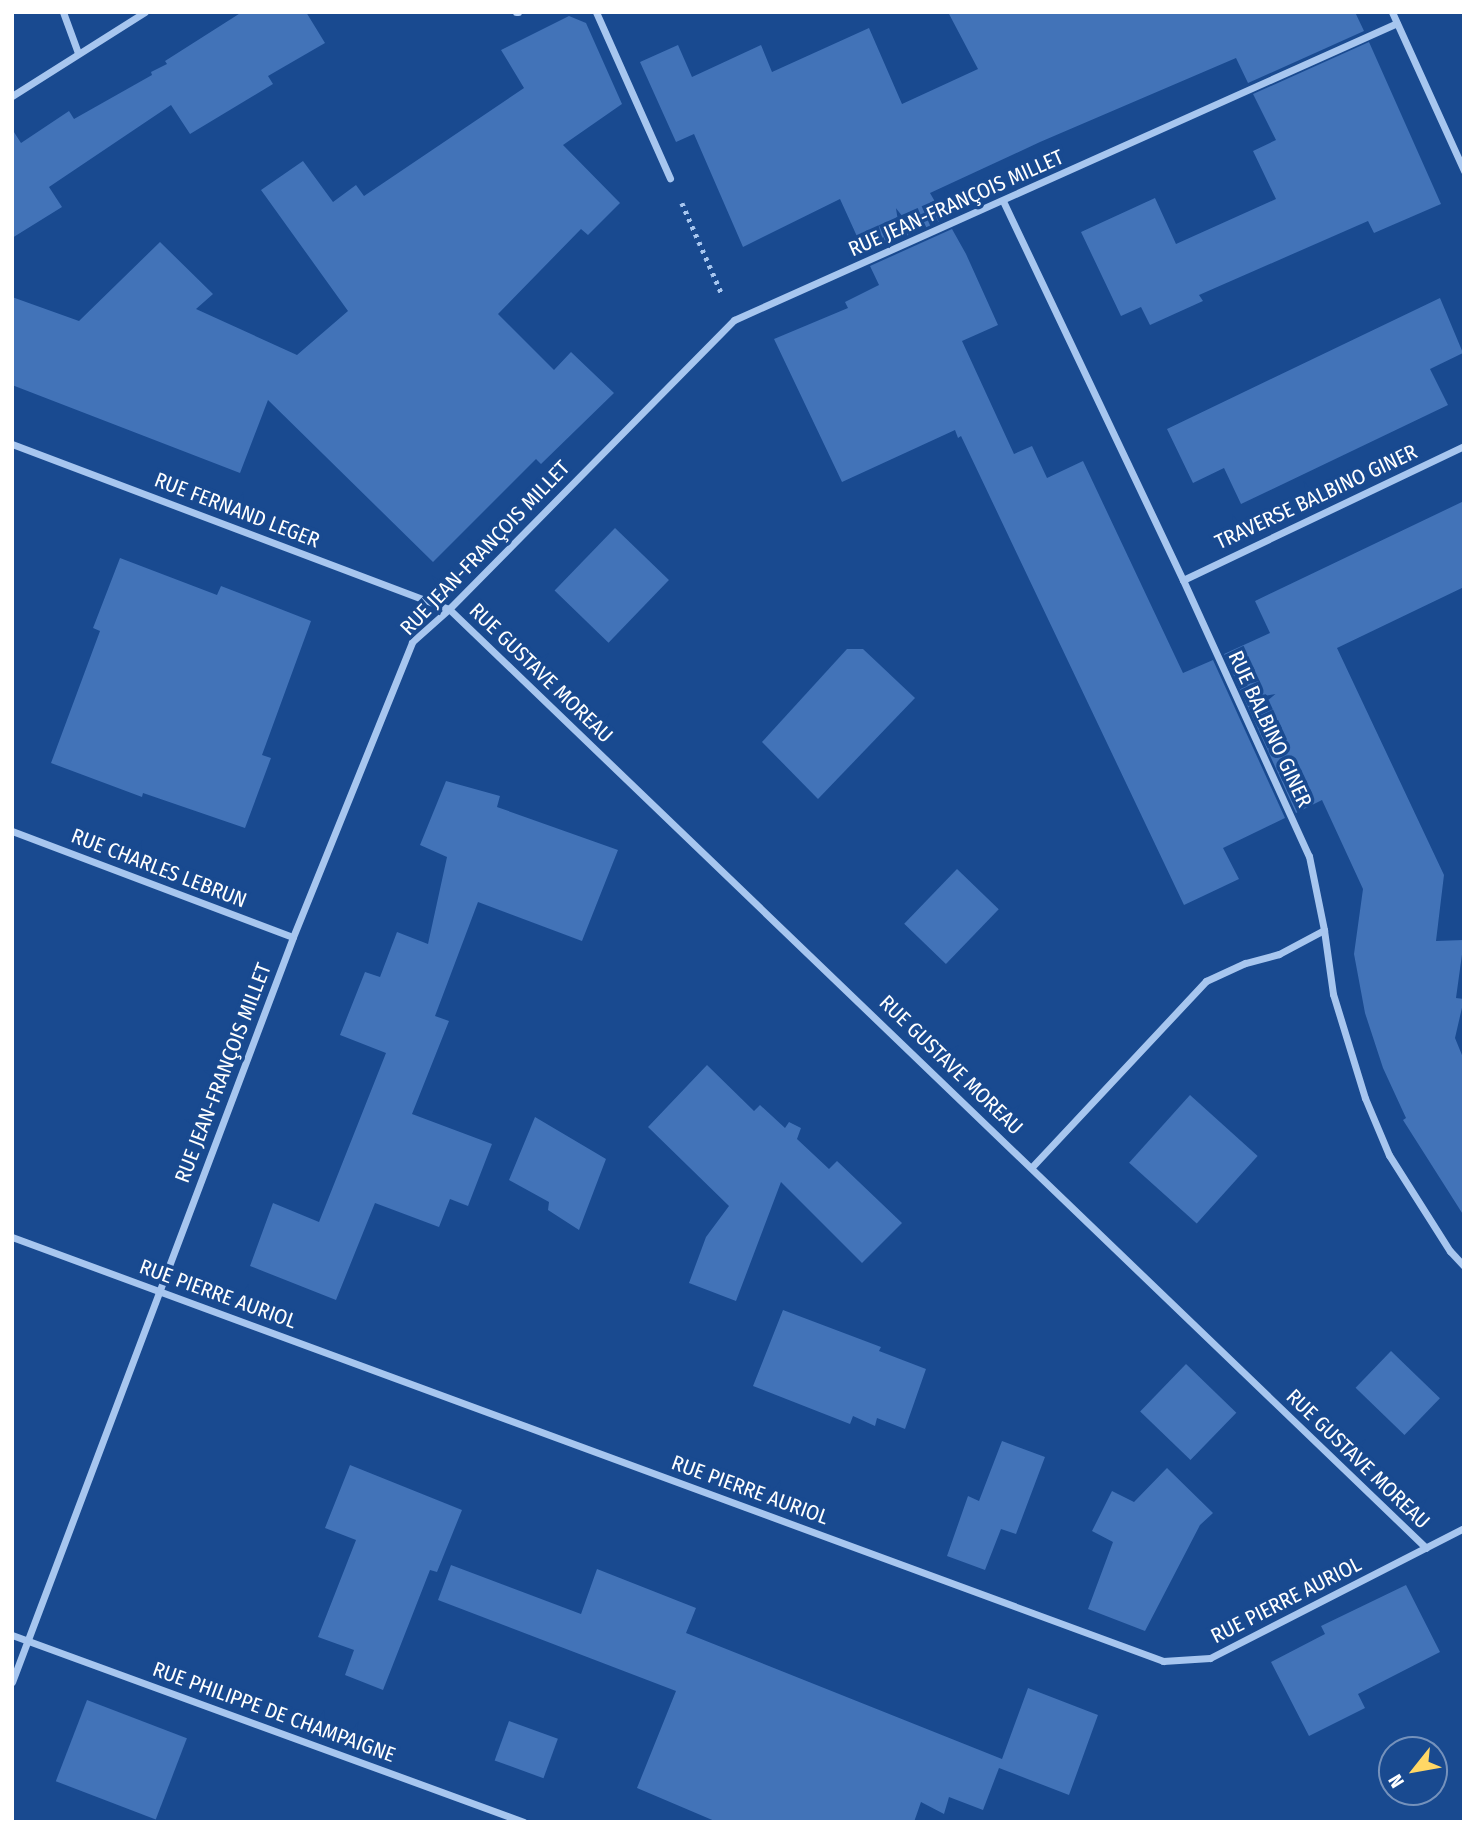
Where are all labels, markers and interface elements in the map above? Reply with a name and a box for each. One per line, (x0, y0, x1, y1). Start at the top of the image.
street label: RUE JEAN-FRANÇOIS MILLET (844, 144, 1068, 262)
street label: TRAVERSE BALBINO GINER (1211, 439, 1421, 555)
street label: RUE JEAN-FRANÇOIS MILLET (395, 455, 575, 641)
street label: RUE FERNAND LEGER (151, 467, 323, 553)
street label: RUE GUSTAVE MOREAU (464, 598, 618, 748)
street label: RUE BALBINO GINER (1223, 647, 1317, 811)
street label: RUE CHARLES LEBRUN (68, 823, 250, 913)
street label: RUE JEAN-FRANÇOIS MILLET (170, 960, 276, 1186)
street label: RUE GUSTAVE MOREAU (874, 990, 1028, 1140)
street label: RUE PIERRE AURIOL (136, 1254, 300, 1334)
street label: RUE GUSTAVE MOREAU (1281, 1384, 1435, 1534)
street label: RUE PIERRE AURIOL (668, 1450, 832, 1530)
street label: RUE PIERRE AURIOL (1207, 1551, 1365, 1649)
street label: RUE PHILIPPE DE CHAMPAIGNE (149, 1656, 399, 1768)
north arrow (1378, 1736, 1448, 1806)
text: N (1383, 1770, 1409, 1792)

